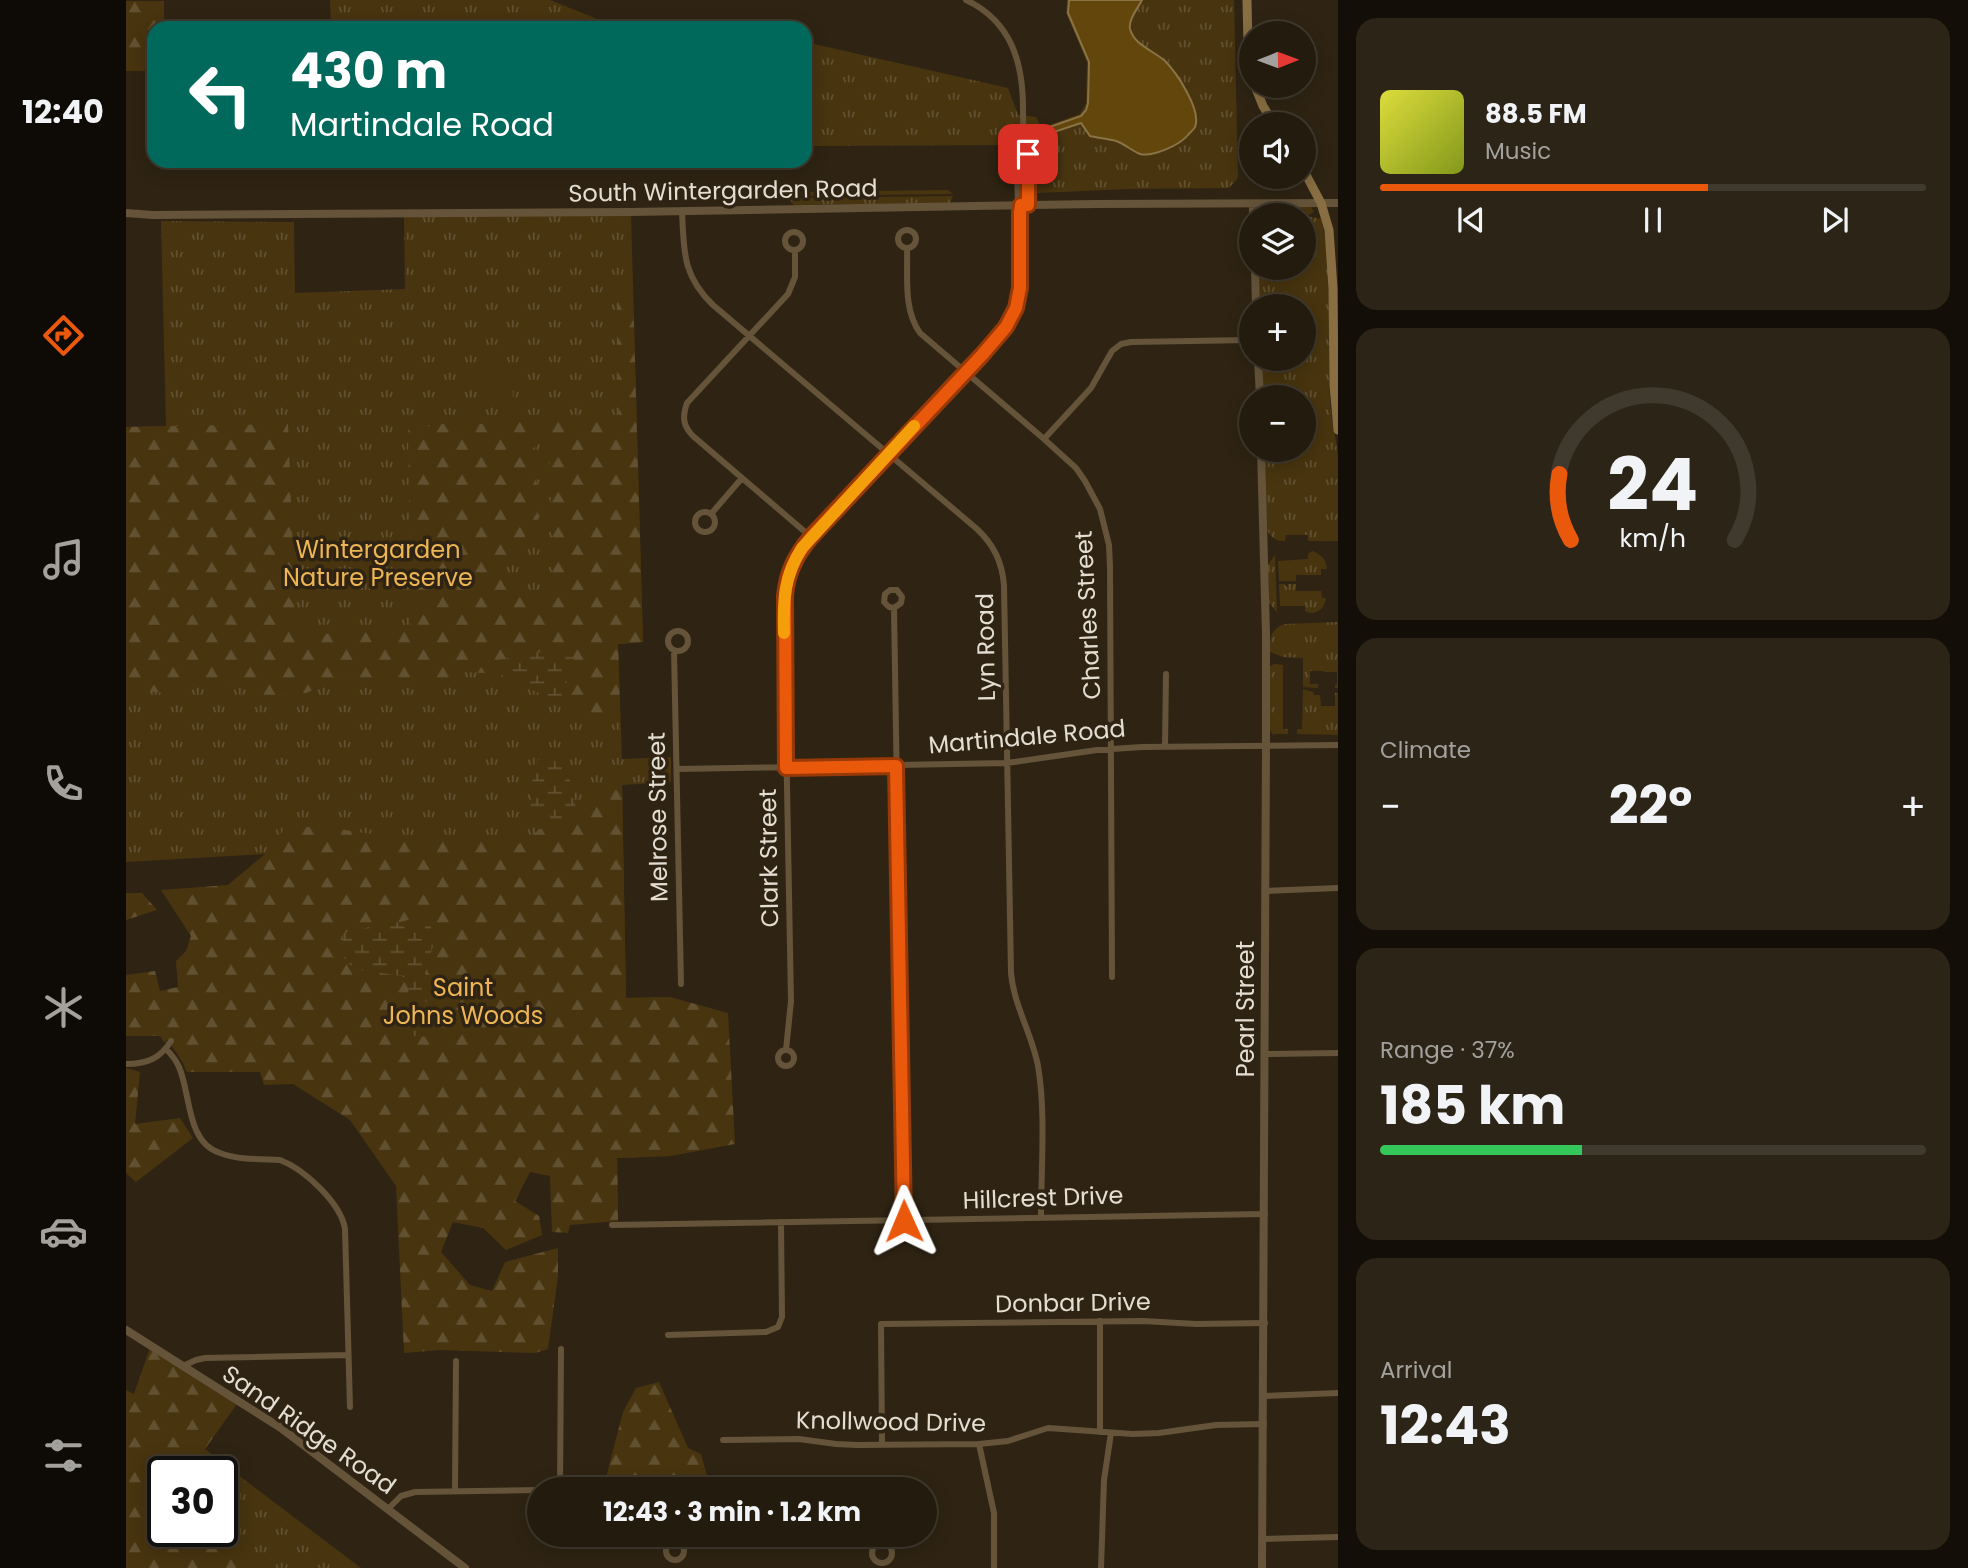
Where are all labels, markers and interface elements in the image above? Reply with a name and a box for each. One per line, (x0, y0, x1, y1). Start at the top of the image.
north arrow (1239, 21, 1316, 98)
map controls (1239, 21, 1316, 462)
text: 430 m (290, 37, 447, 105)
icon: left (175, 49, 266, 140)
text: 12:40 (22, 89, 104, 134)
text: 88.5 FM (1485, 96, 1587, 132)
text: Martindale Road (290, 102, 554, 147)
button: sound (1239, 112, 1316, 189)
pin (998, 124, 1058, 184)
icon: arrive (1009, 135, 1047, 173)
text: Music (1485, 135, 1551, 167)
street label: South Wintergarden Road (568, 171, 878, 210)
icon: previous (1452, 201, 1490, 239)
icon: pause (1634, 201, 1672, 239)
icon: next (1816, 201, 1854, 239)
button: layers (1239, 203, 1316, 280)
button: + (1239, 294, 1316, 371)
icon: directions (39, 311, 88, 360)
button: − (1239, 385, 1316, 462)
text: 24 (1608, 434, 1698, 535)
text: km/h (1620, 521, 1686, 556)
street label: Charles Street (1067, 530, 1108, 700)
park label: Wintergarden Nature Preserve (283, 533, 473, 594)
icon: music (39, 535, 88, 584)
street label: Lyn Road (968, 593, 1003, 701)
street label: Martindale Road (927, 711, 1127, 762)
street label: Melrose Street (640, 732, 675, 902)
text: Climate (1380, 734, 1471, 766)
icon: phone (39, 759, 88, 808)
text: 22° (1609, 769, 1692, 842)
text: − (1380, 780, 1401, 833)
text: + (1900, 780, 1926, 833)
street label: Clark Street (751, 788, 786, 928)
street label: Pearl Street (1229, 941, 1262, 1077)
park label: Saint Johns Woods (383, 971, 543, 1032)
icon: climate (39, 983, 88, 1032)
text: Range · 37% (1380, 1034, 1515, 1066)
text: 185 km (1380, 1069, 1565, 1142)
street label: Hillcrest Drive (962, 1178, 1124, 1217)
position arrow (867, 1184, 941, 1258)
icon: car (39, 1207, 88, 1256)
street label: Donbar Drive (995, 1285, 1151, 1320)
text: Arrival (1380, 1354, 1452, 1386)
street label: Sand Ridge Road (216, 1357, 403, 1502)
text: 12:43 (1380, 1389, 1511, 1462)
street label: Knollwood Drive (796, 1403, 986, 1440)
icon: filters (39, 1431, 88, 1480)
speed limit sign: 30 (147, 1456, 238, 1547)
text: 12:43 · 3 min · 1.2 km (603, 1494, 861, 1530)

